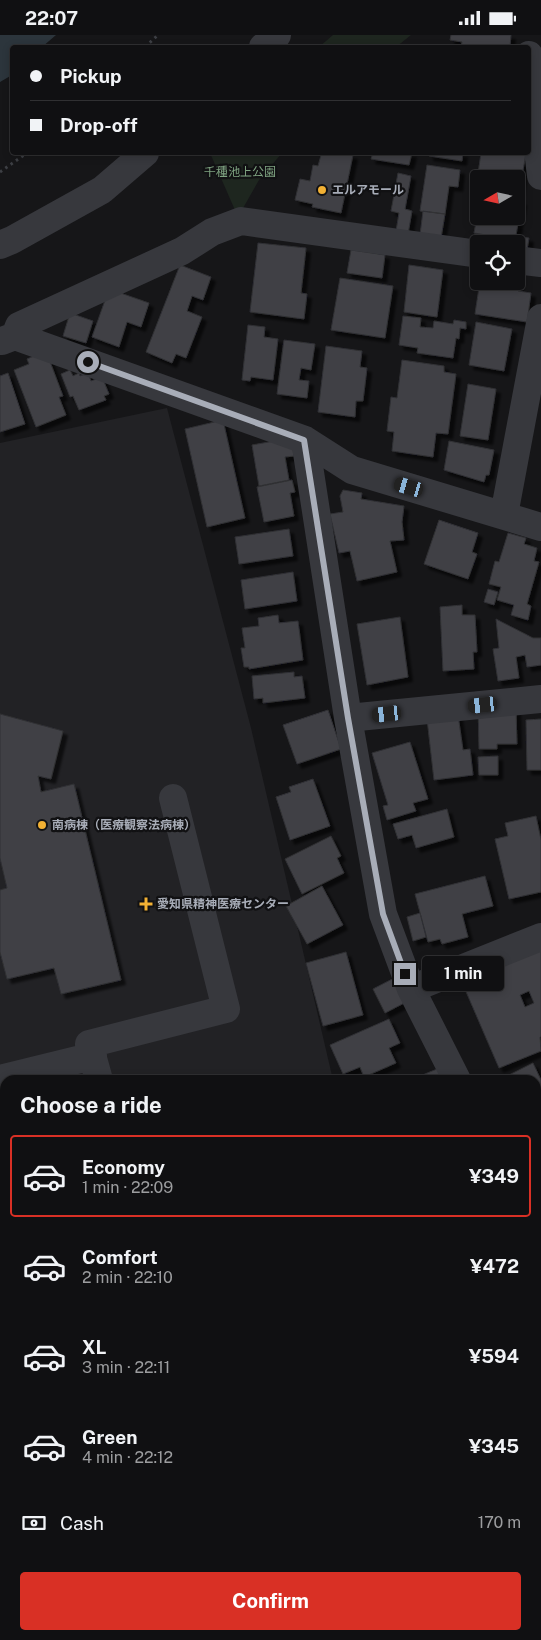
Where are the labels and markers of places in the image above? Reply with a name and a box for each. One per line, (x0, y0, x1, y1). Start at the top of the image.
place label: エルアモール (332, 183, 404, 197)
marker: エルアモール (316, 184, 328, 196)
place label: 南病棟（医療観察法病棟） (52, 818, 196, 832)
marker: 南病棟（医療観察法病棟） (36, 819, 48, 831)
marker: 愛知県精神医療センター (139, 897, 153, 911)
place label: 愛知県精神医療センター (157, 897, 289, 911)

